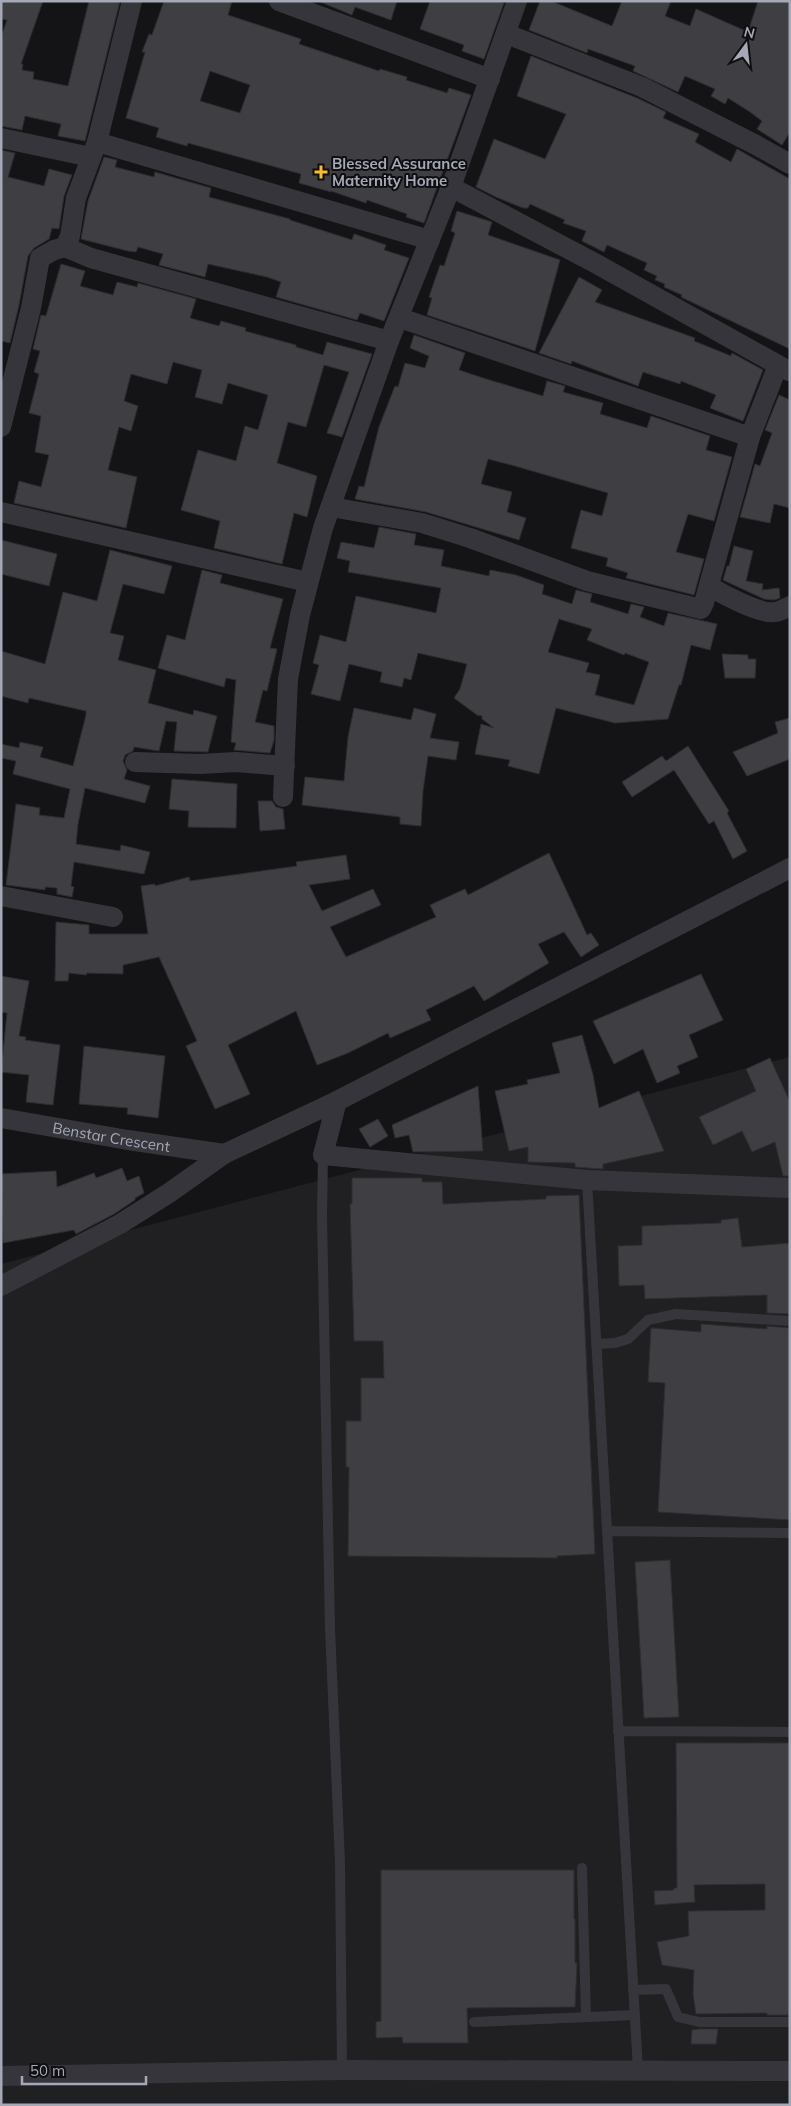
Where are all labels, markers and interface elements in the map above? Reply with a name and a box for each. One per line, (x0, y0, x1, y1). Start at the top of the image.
north arrow (721, 20, 771, 70)
text: N (742, 22, 757, 43)
place label: Blessed Assurance Maternity Home (332, 154, 466, 190)
marker: Blessed Assurance Maternity Home (314, 165, 328, 179)
street label: Benstar Crescent (51, 1118, 172, 1156)
scale bar (22, 2054, 146, 2086)
text: 50 m (30, 2061, 65, 2080)

